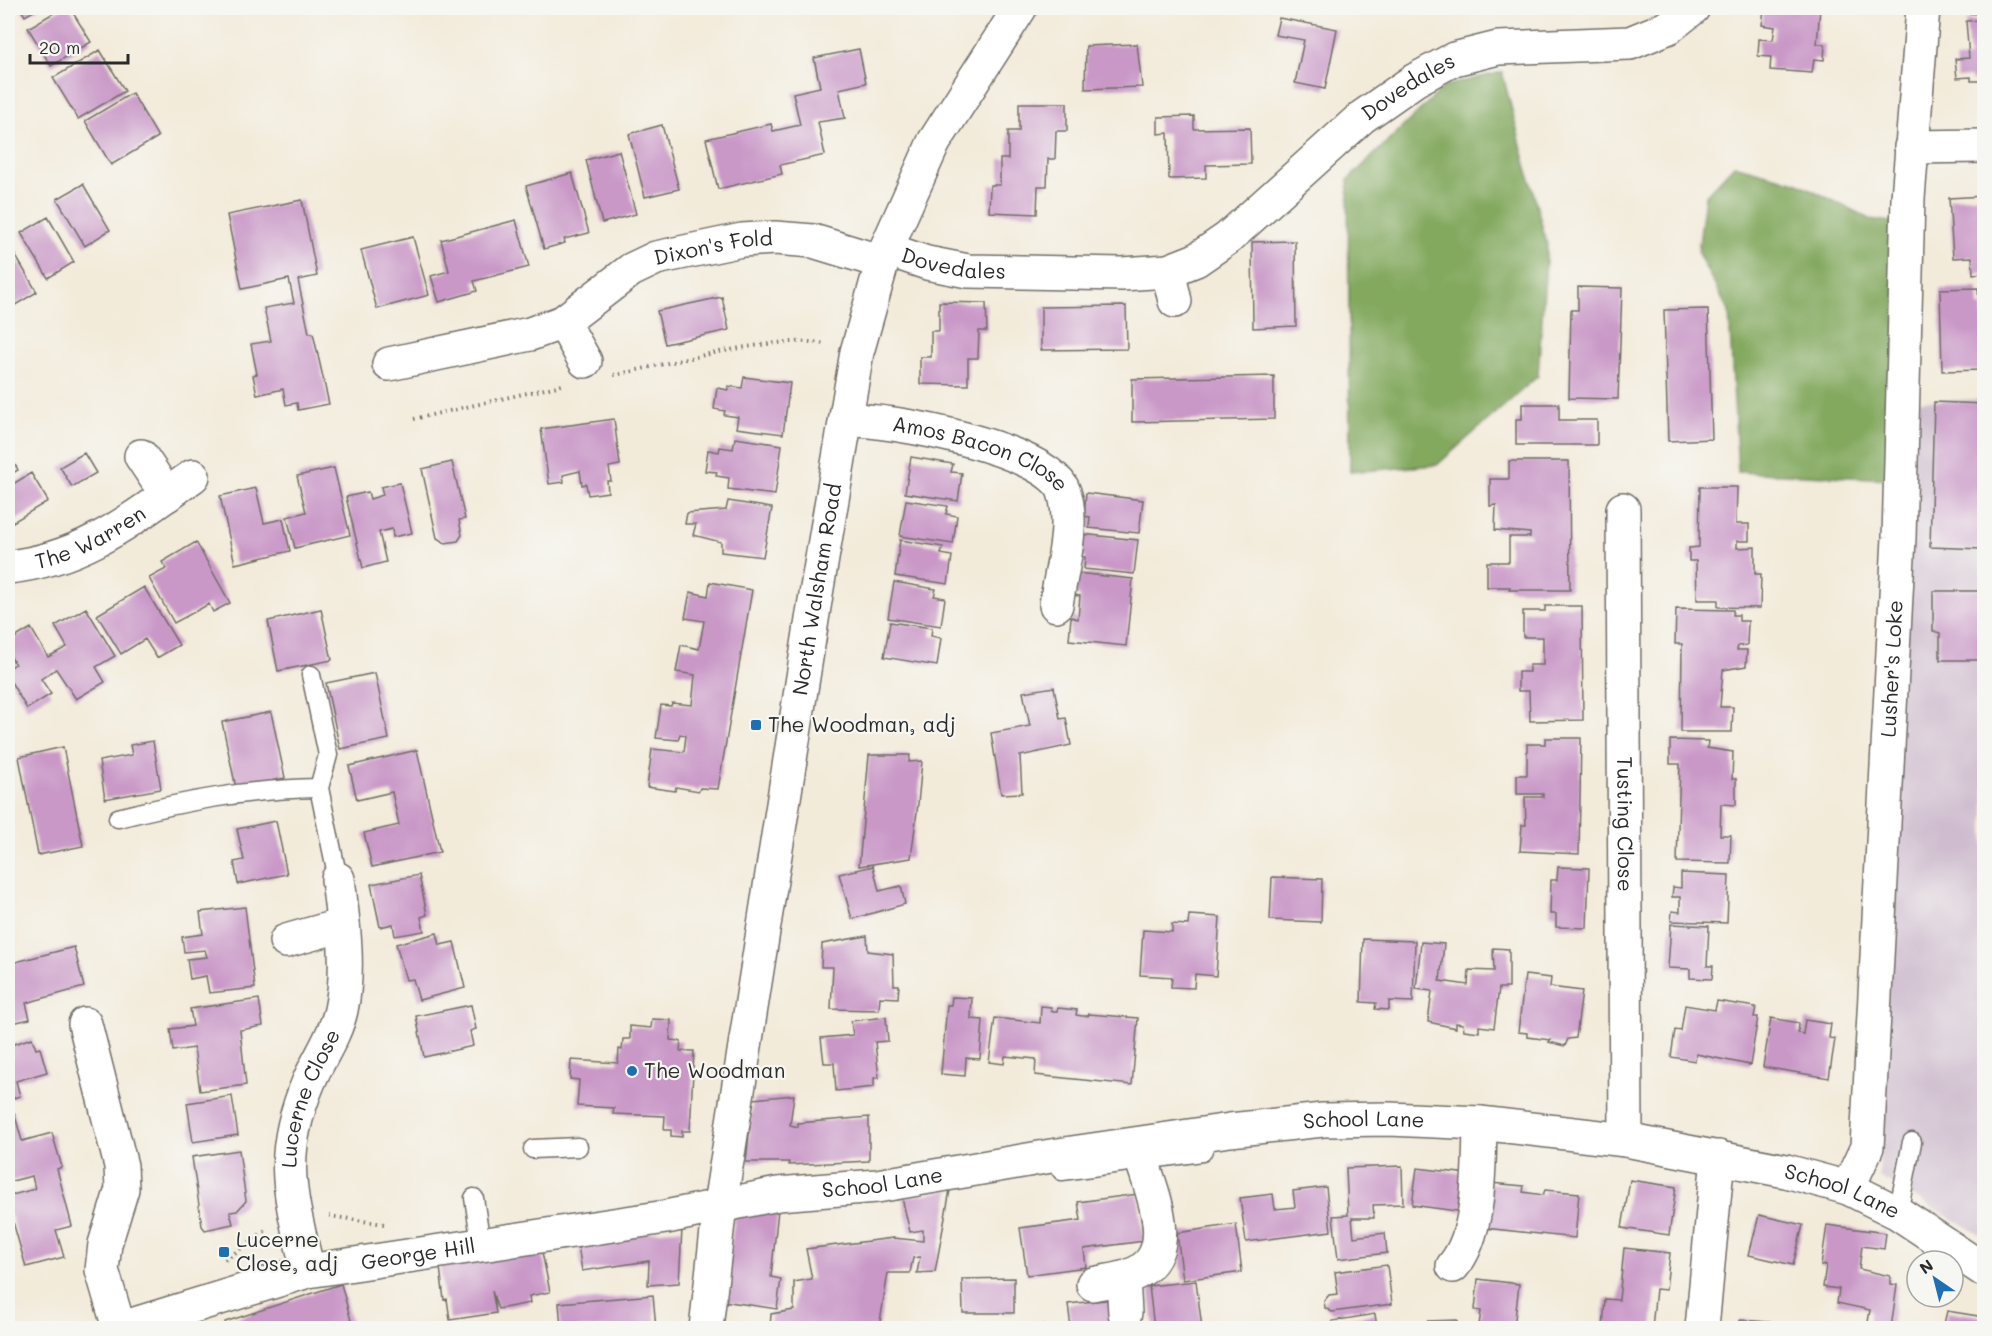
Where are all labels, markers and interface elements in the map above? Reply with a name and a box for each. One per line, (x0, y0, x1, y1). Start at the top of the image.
scale bar (30, 27, 128, 65)
text: 20 m (39, 35, 80, 59)
street label: Dovedales (1355, 46, 1459, 125)
street label: Dixon's Fold (651, 223, 773, 270)
street label: Dovedales (898, 240, 1006, 284)
street label: Amos Bacon Close (891, 409, 1075, 496)
street label: North Walsham Road (785, 481, 846, 697)
street label: The Warren (32, 499, 150, 574)
street label: Lusher's Loke (1874, 599, 1908, 738)
place label: The Woodman, adj (768, 710, 956, 737)
marker: The Woodman, adj (749, 718, 763, 732)
street label: Tusting Close (1612, 756, 1640, 892)
street label: Lucerne Close (274, 1024, 345, 1168)
place label: The Woodman (644, 1056, 785, 1083)
marker: The Woodman (625, 1064, 639, 1078)
street label: School Lane (1301, 1104, 1425, 1134)
street label: School Lane (1782, 1156, 1905, 1224)
street label: School Lane (821, 1160, 945, 1202)
place label: Lucerne Close, adj (236, 1225, 338, 1276)
street label: George Hill (359, 1231, 477, 1275)
marker: Lucerne Close, adj (217, 1245, 231, 1259)
north arrow (1905, 1249, 1965, 1309)
text: N (1915, 1254, 1937, 1278)

